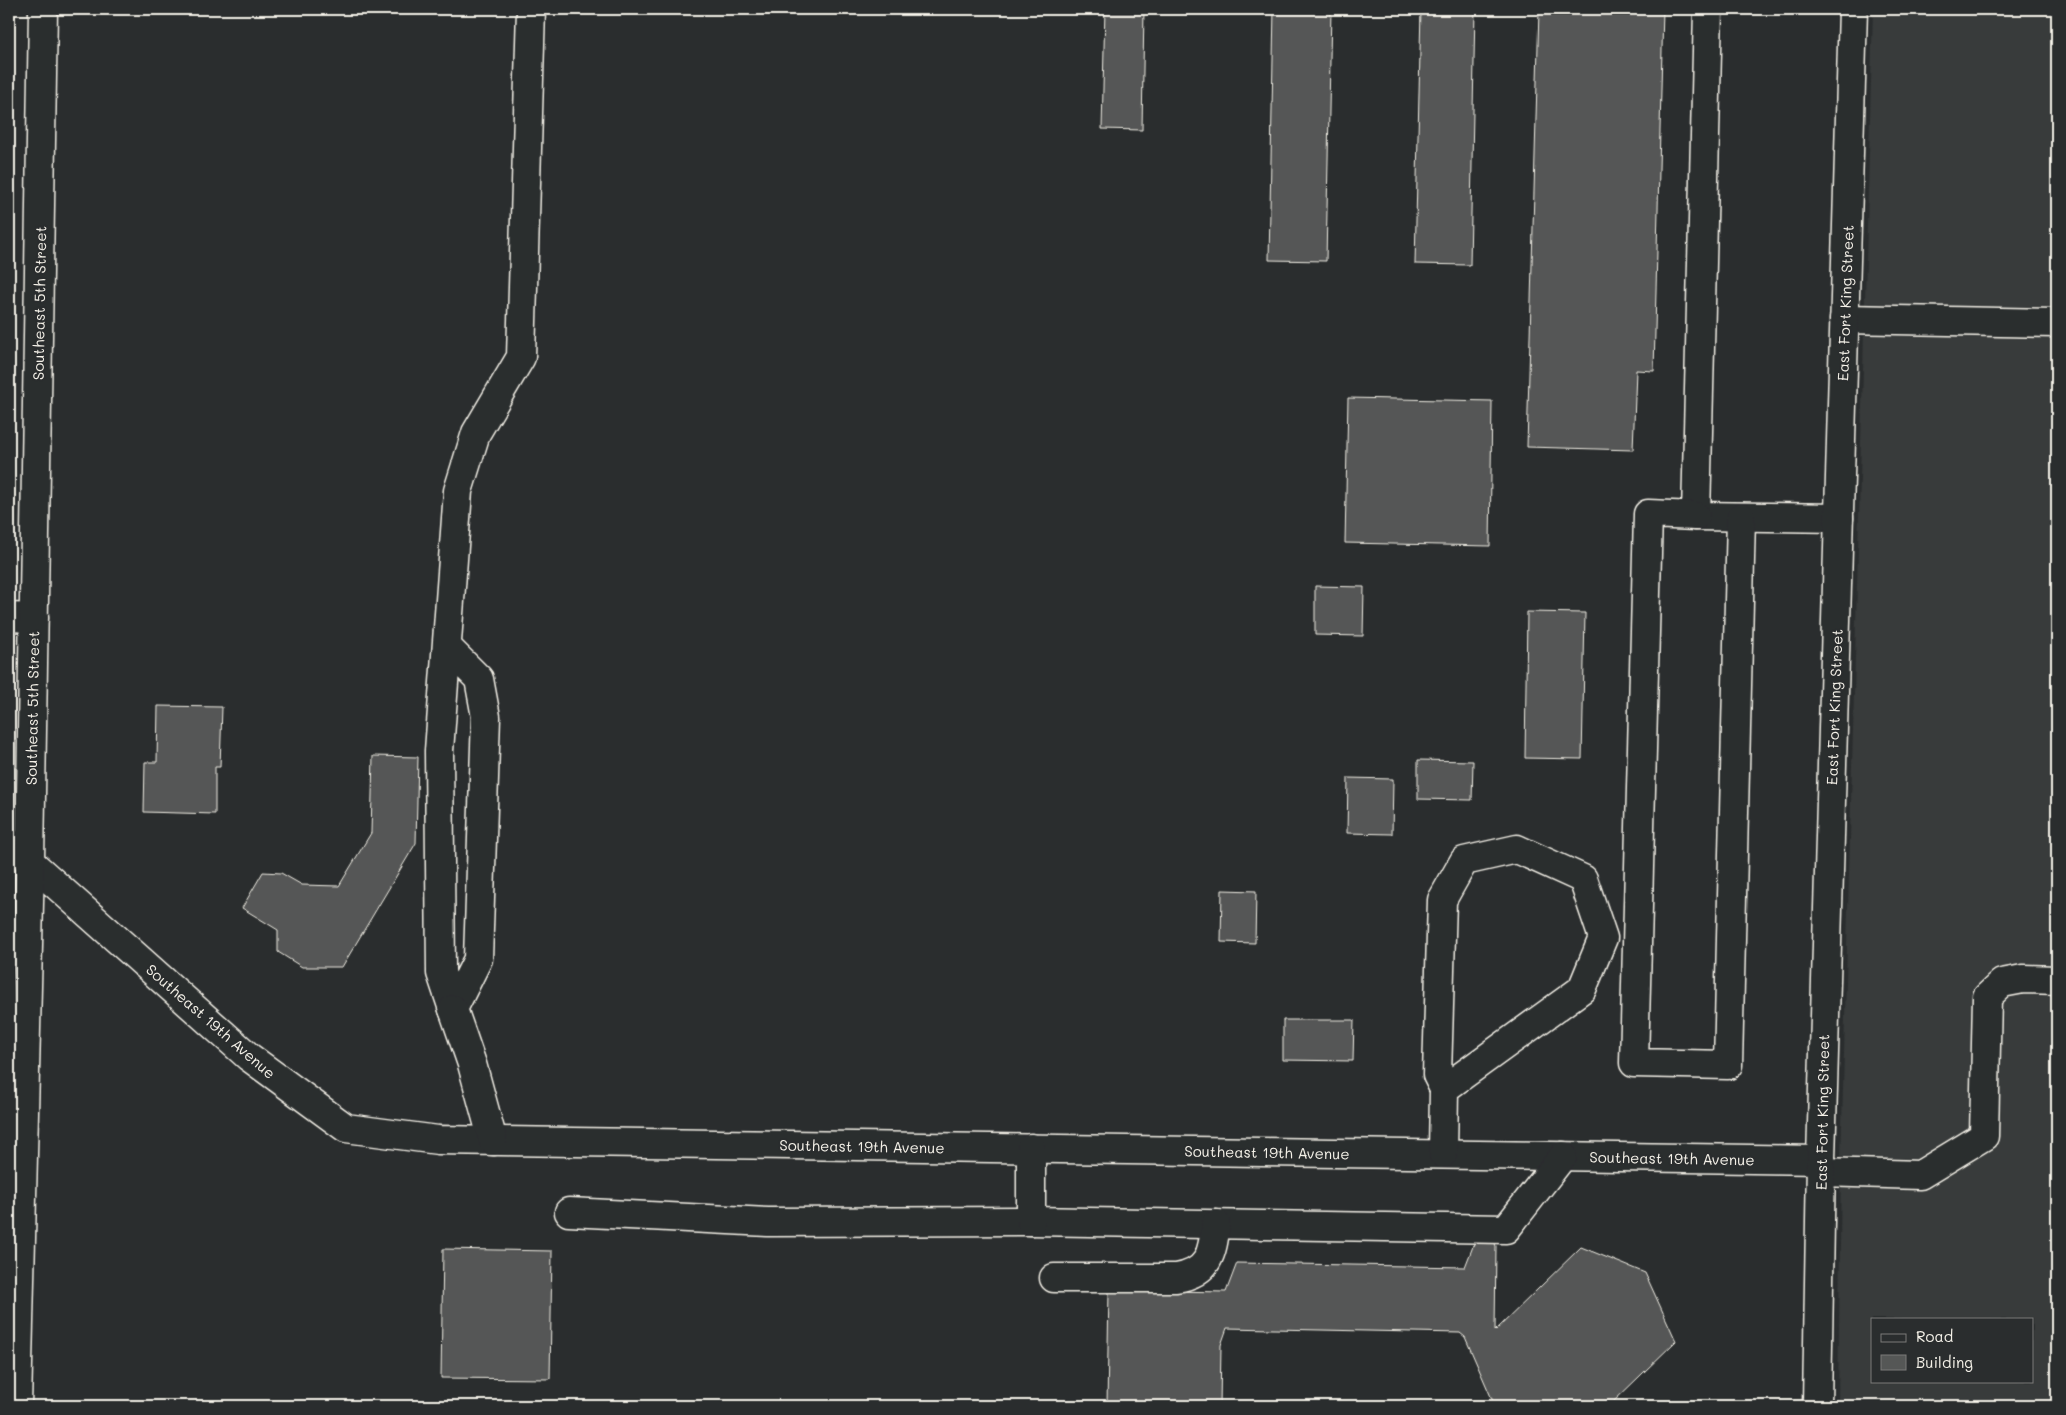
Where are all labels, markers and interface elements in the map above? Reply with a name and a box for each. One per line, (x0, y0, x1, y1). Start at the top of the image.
street label: East Fort King Street (1832, 225, 1858, 381)
street label: Southeast 5th Street (28, 226, 50, 380)
street label: East Fort King Street (1821, 629, 1847, 785)
street label: Southeast 5th Street (21, 631, 43, 785)
street label: Southeast 19th Avenue (142, 959, 280, 1083)
street label: East Fort King Street (1811, 1034, 1833, 1190)
street label: Southeast 19th Avenue (779, 1135, 945, 1157)
street label: Southeast 19th Avenue (1184, 1141, 1350, 1163)
street label: Southeast 19th Avenue (1589, 1147, 1755, 1169)
legend (1871, 1318, 2034, 1382)
text: Road (1916, 1326, 1953, 1346)
text: Building (1916, 1352, 1973, 1372)

